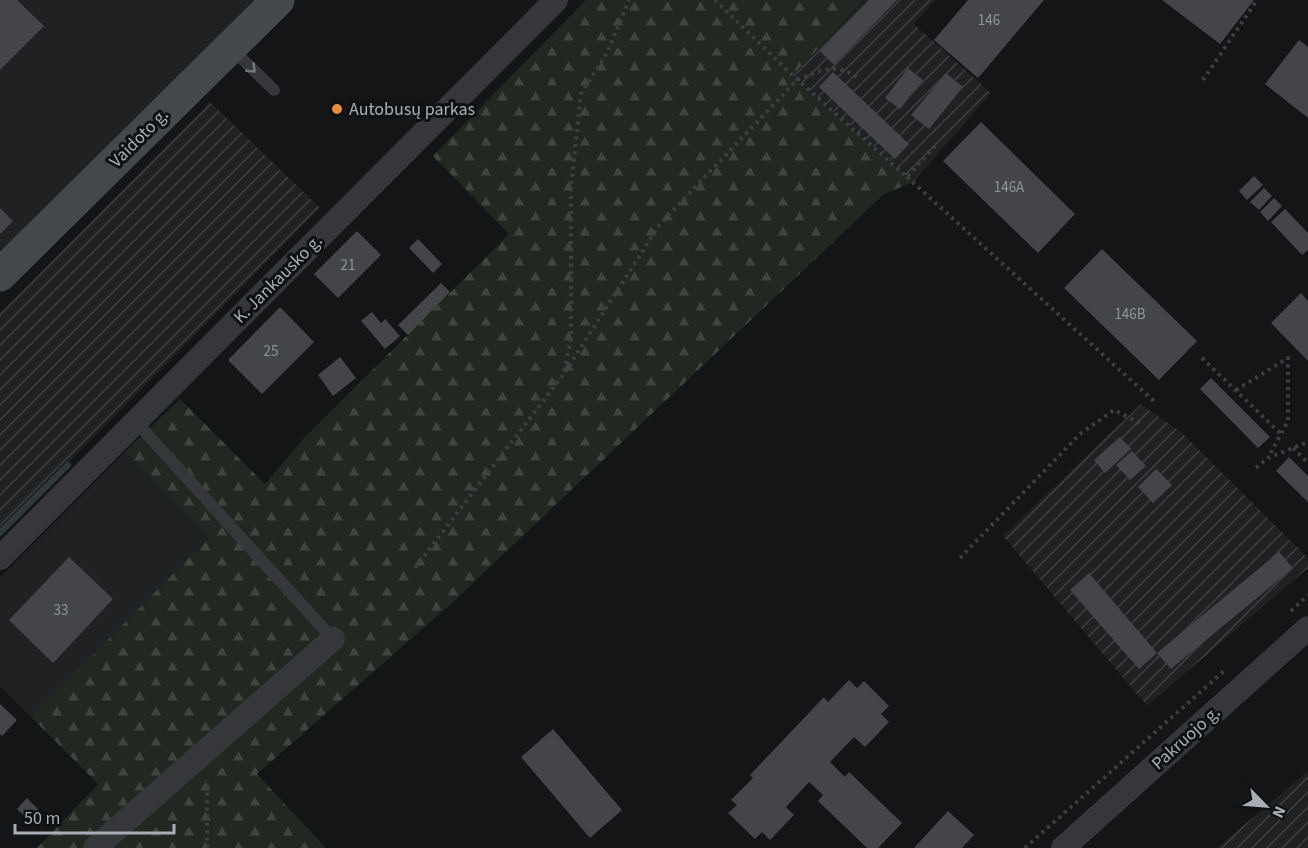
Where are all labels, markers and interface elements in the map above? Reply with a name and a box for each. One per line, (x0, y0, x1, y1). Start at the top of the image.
house number: 146 (978, 10, 1000, 31)
one-way arrow (245, 62, 256, 73)
place label: Autobusų parkas (349, 97, 475, 122)
marker: Autobusų parkas (330, 102, 344, 116)
street label: Vaidoto g. (104, 103, 174, 173)
house number: 146A (994, 177, 1025, 198)
street label: K. Jankausko g. (228, 229, 328, 329)
house number: 21 (341, 255, 355, 276)
house number: 146B (1114, 304, 1146, 325)
house number: 25 (264, 341, 278, 362)
house number: 33 (54, 600, 68, 621)
street label: Pakruojo g. (1146, 700, 1226, 776)
north arrow (1236, 776, 1296, 836)
scale bar (15, 797, 174, 835)
text: N (1266, 802, 1291, 821)
text: 50 m (24, 806, 60, 831)

